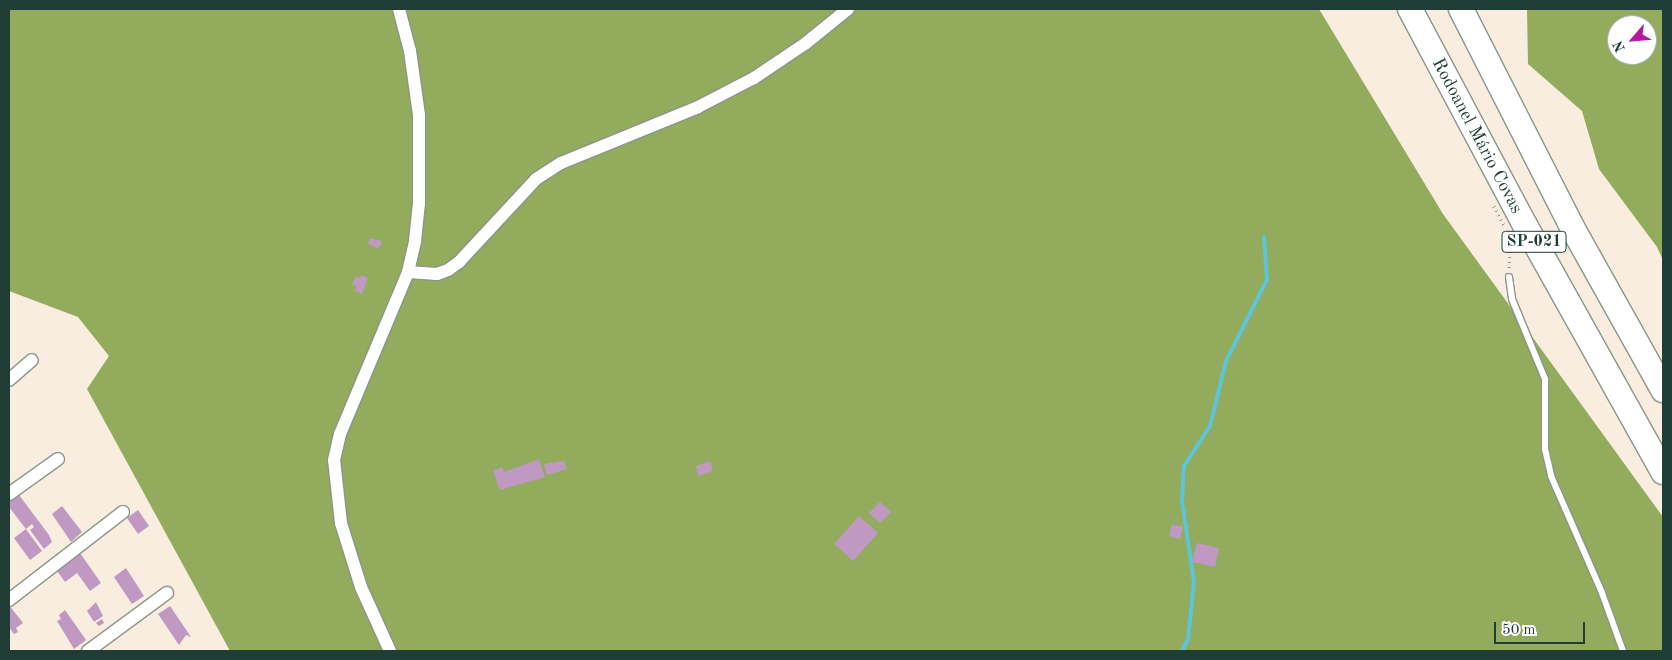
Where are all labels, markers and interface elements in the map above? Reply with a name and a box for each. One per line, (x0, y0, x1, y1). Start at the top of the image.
north arrow (1607, 15, 1657, 65)
text: N (1611, 38, 1628, 54)
street label: Rodoanel Mário Covas (1427, 55, 1527, 217)
road number: SP-021 (1502, 228, 1566, 256)
scale bar (1497, 612, 1588, 644)
text: 50 m (1502, 623, 1536, 638)

